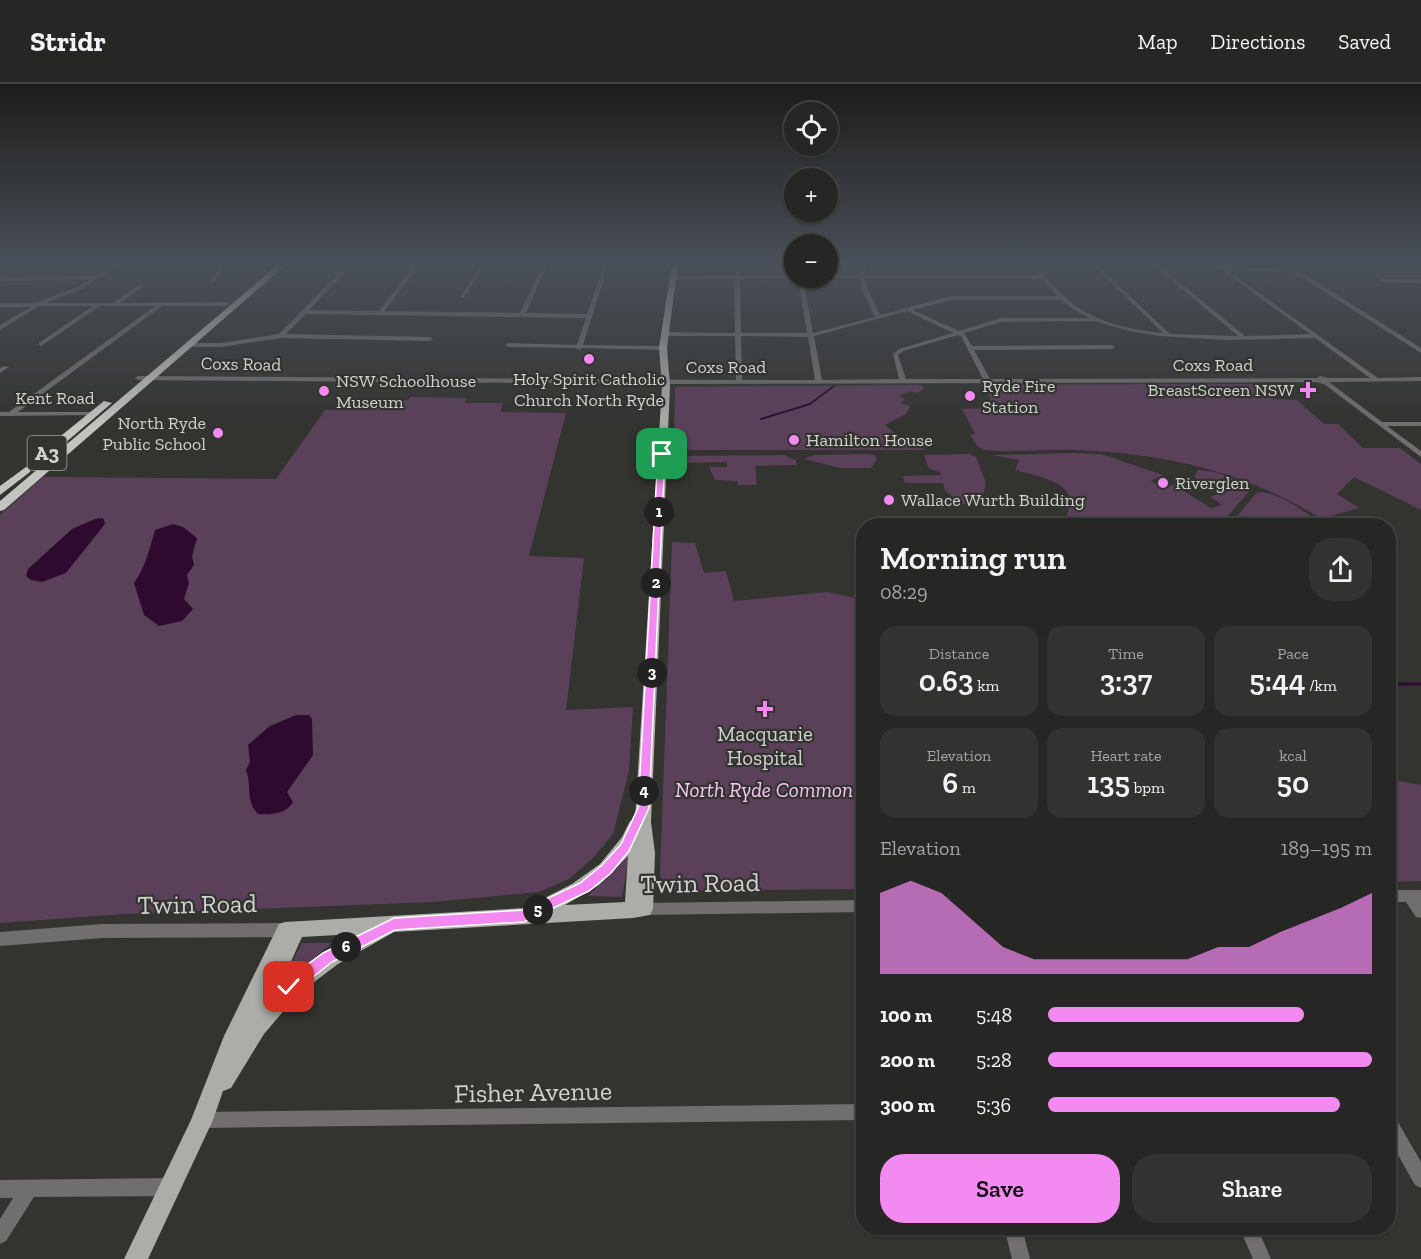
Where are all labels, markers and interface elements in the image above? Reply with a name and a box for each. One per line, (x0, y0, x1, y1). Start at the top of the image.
text: Stridr (30, 25, 106, 58)
text: Map (1138, 29, 1178, 54)
text: Directions (1211, 29, 1305, 54)
text: Saved (1338, 29, 1391, 54)
map controls (784, 102, 838, 288)
button: locate (784, 102, 838, 156)
button: + (784, 168, 838, 222)
button: − (784, 234, 838, 288)
street label: Coxs Road (201, 352, 282, 376)
marker: Holy Spirit Catholic Church North Ryde (582, 352, 596, 366)
street label: Coxs Road (1173, 354, 1253, 376)
street label: Coxs Road (686, 356, 766, 378)
place label: Holy Spirit Catholic Church North Ryde (513, 368, 665, 411)
place label: NSW Schoolhouse Museum (336, 370, 476, 413)
place label: Ryde Fire Station (982, 375, 1055, 418)
place label: BreastScreen NSW (1147, 379, 1294, 401)
marker: BreastScreen NSW (1299, 381, 1317, 399)
marker: NSW Schoolhouse Museum (317, 384, 331, 398)
street label: Kent Road (15, 387, 95, 409)
marker: Ryde Fire Station (963, 389, 977, 403)
place label: North Ryde Public School (102, 412, 206, 455)
marker: North Ryde Public School (211, 426, 225, 440)
pin (636, 428, 687, 479)
place label: Hamilton House (806, 429, 933, 451)
marker: Hamilton House (787, 433, 801, 447)
road number: A3 (28, 436, 66, 470)
icon: arrive (645, 437, 678, 470)
place label: Riverglen (1175, 472, 1250, 494)
marker: Riverglen (1156, 476, 1170, 490)
place label: Wallace Wurth Building (901, 489, 1085, 511)
marker: Wallace Wurth Building (882, 493, 896, 507)
pin: 1 (644, 497, 674, 527)
text: 1 (656, 502, 662, 521)
text: Morning run (880, 538, 1066, 577)
button: share (1309, 538, 1372, 601)
pin: 2 (641, 568, 671, 598)
text: 2 (652, 573, 660, 592)
text: 08:29 (880, 580, 928, 604)
text: Distance (929, 644, 989, 663)
text: Time (1108, 644, 1144, 663)
text: Pace (1277, 644, 1309, 663)
pin: 3 (637, 658, 667, 688)
text: 3 (648, 663, 656, 682)
text: 0.63 (919, 663, 974, 699)
text: 3:37 (1100, 663, 1152, 699)
text: 5:44 (1249, 663, 1306, 699)
text: km (974, 676, 999, 695)
text: /km (1306, 676, 1337, 695)
marker: Macquarie Hospital (756, 700, 774, 718)
place label: Macquarie Hospital (717, 721, 813, 770)
text: Elevation (927, 746, 991, 765)
text: Heart rate (1090, 746, 1162, 765)
text: kcal (1279, 746, 1307, 765)
text: 6 (942, 765, 958, 801)
text: 135 (1087, 765, 1130, 801)
text: 50 (1277, 765, 1309, 801)
pin: 4 (629, 776, 659, 806)
park label: North Ryde Common (675, 777, 853, 802)
text: m (958, 778, 976, 797)
text: bpm (1130, 778, 1165, 797)
text: 4 (639, 781, 649, 800)
text: Elevation (880, 836, 961, 860)
text: 189–195 m (1280, 836, 1372, 860)
street label: Twin Road (640, 866, 760, 900)
street label: Twin Road (137, 887, 257, 921)
pin: 5 (523, 895, 553, 925)
text: 5 (534, 900, 542, 919)
pin: 6 (331, 932, 361, 962)
text: 6 (342, 937, 350, 956)
pin (263, 961, 314, 1012)
icon: check (272, 970, 305, 1003)
text: 100 m (880, 1003, 932, 1027)
text: 5:48 (976, 1003, 1012, 1027)
text: 200 m (880, 1048, 935, 1072)
text: 5:28 (976, 1048, 1012, 1072)
street label: Fisher Avenue (454, 1075, 612, 1109)
text: 300 m (880, 1093, 935, 1117)
text: 5:36 (976, 1093, 1011, 1117)
button: Save (880, 1154, 1120, 1223)
button: Share (1132, 1154, 1372, 1223)

